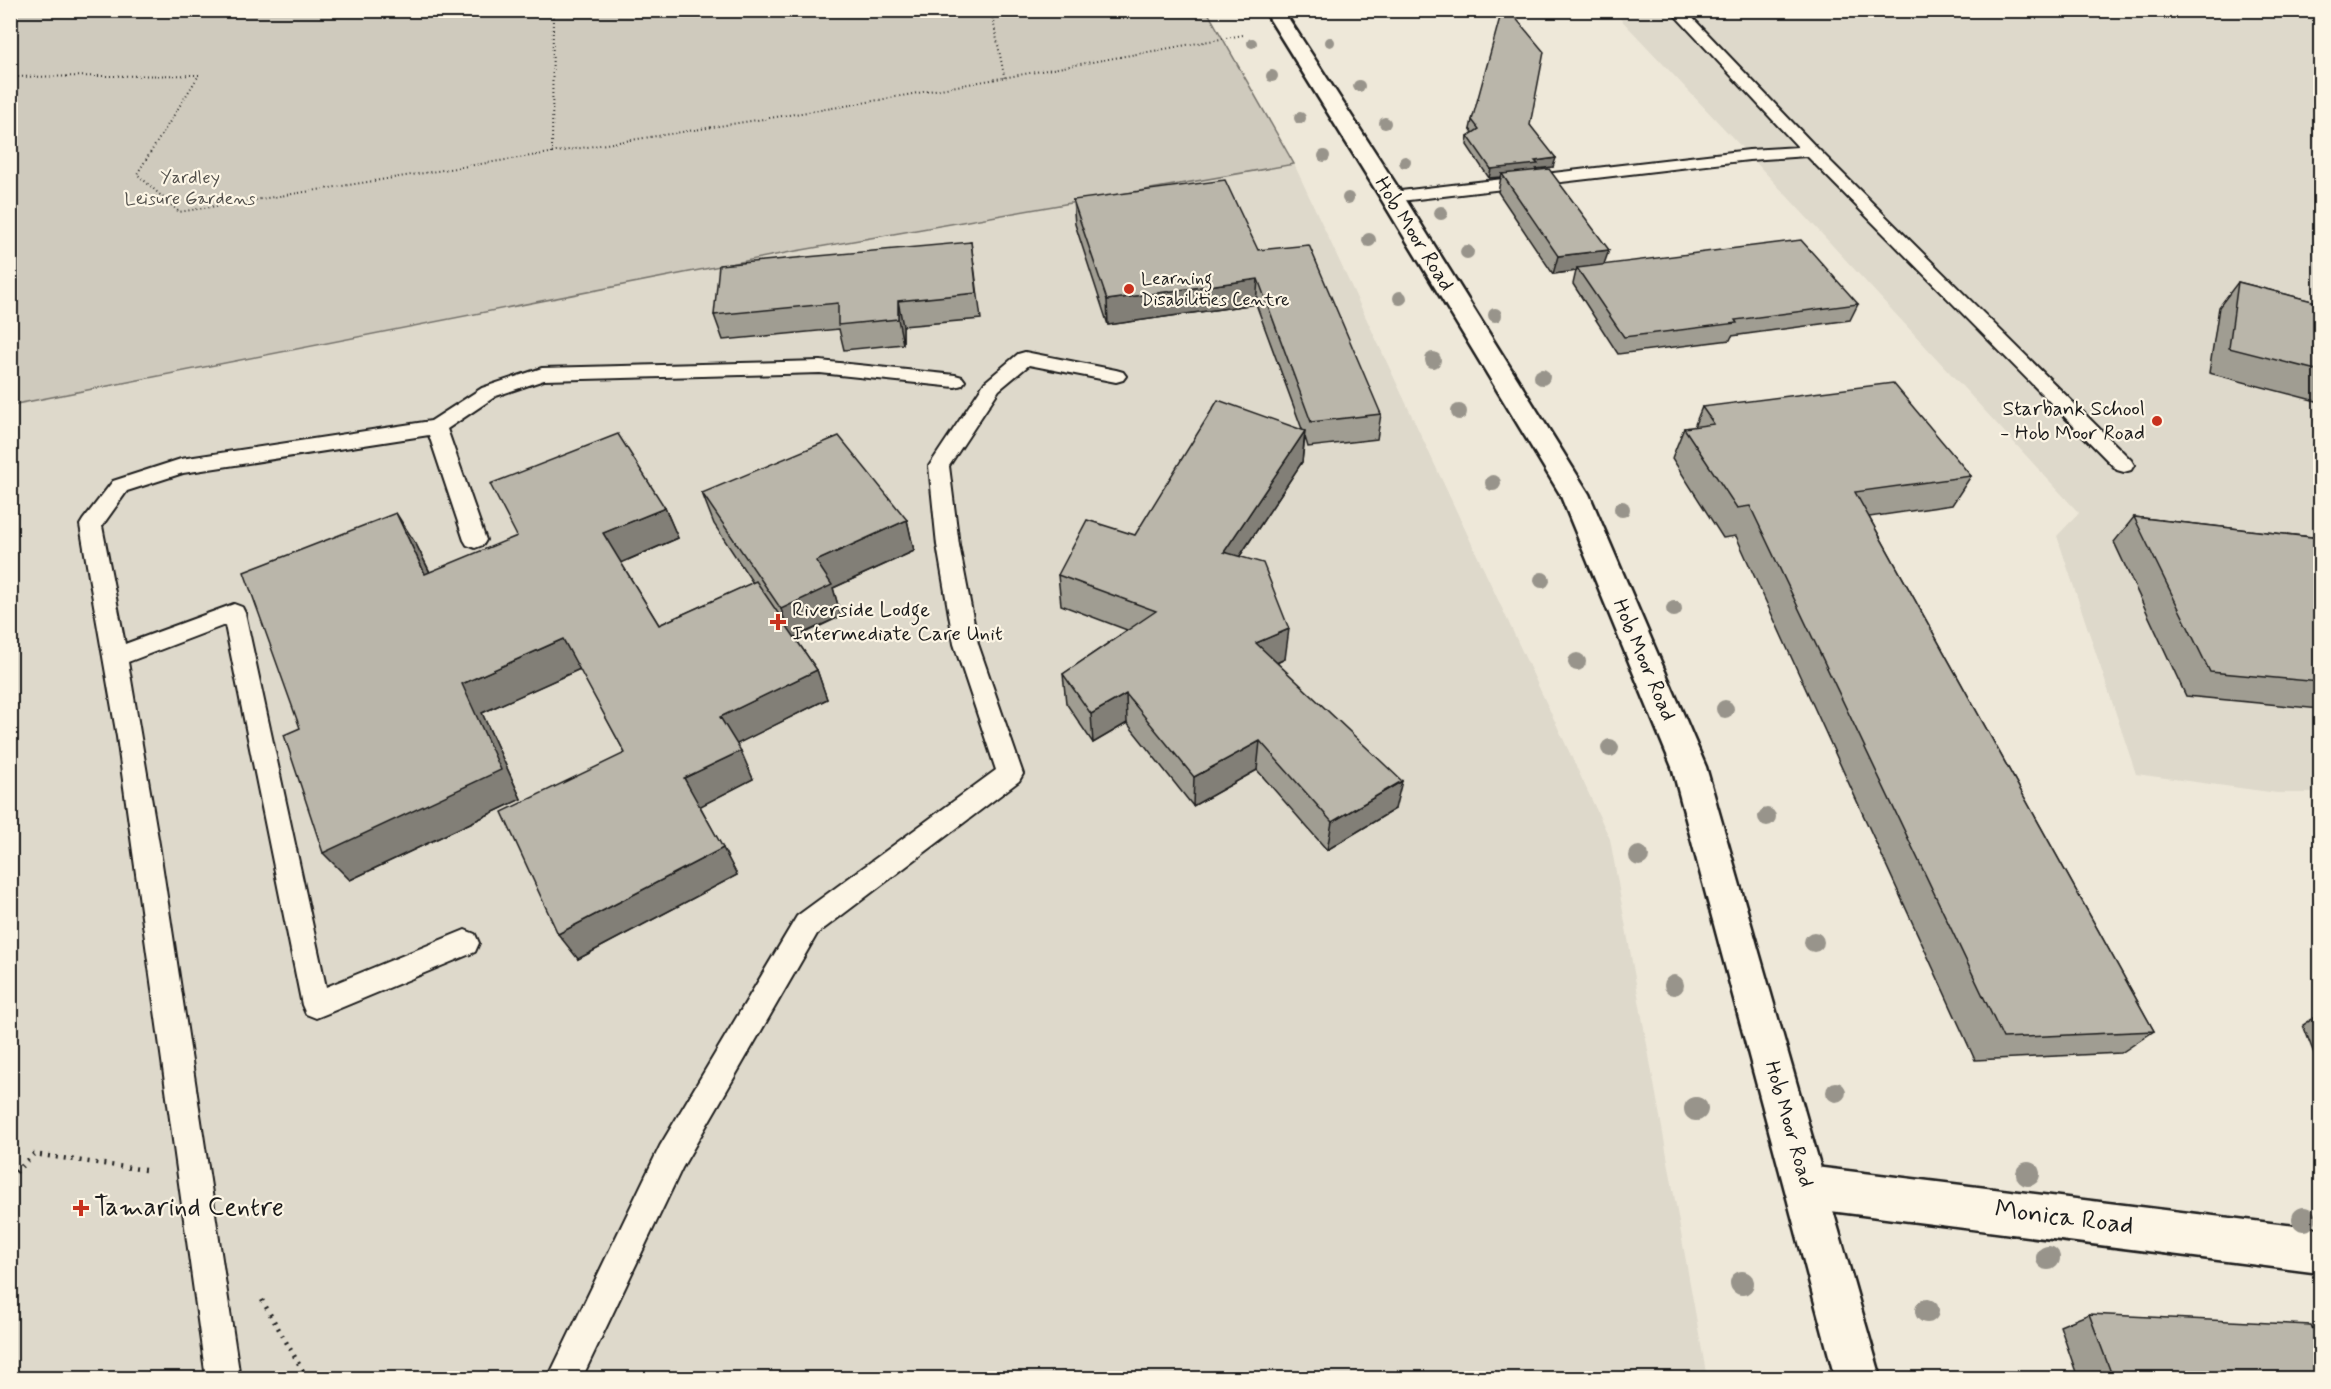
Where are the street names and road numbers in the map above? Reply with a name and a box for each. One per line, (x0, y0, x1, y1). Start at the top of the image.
street label: Hob Moor Road (1368, 171, 1460, 297)
street label: Hob Moor Road (1606, 595, 1682, 725)
street label: Hob Moor Road (1758, 1058, 1820, 1190)
street label: Monica Road (1993, 1193, 2135, 1243)

